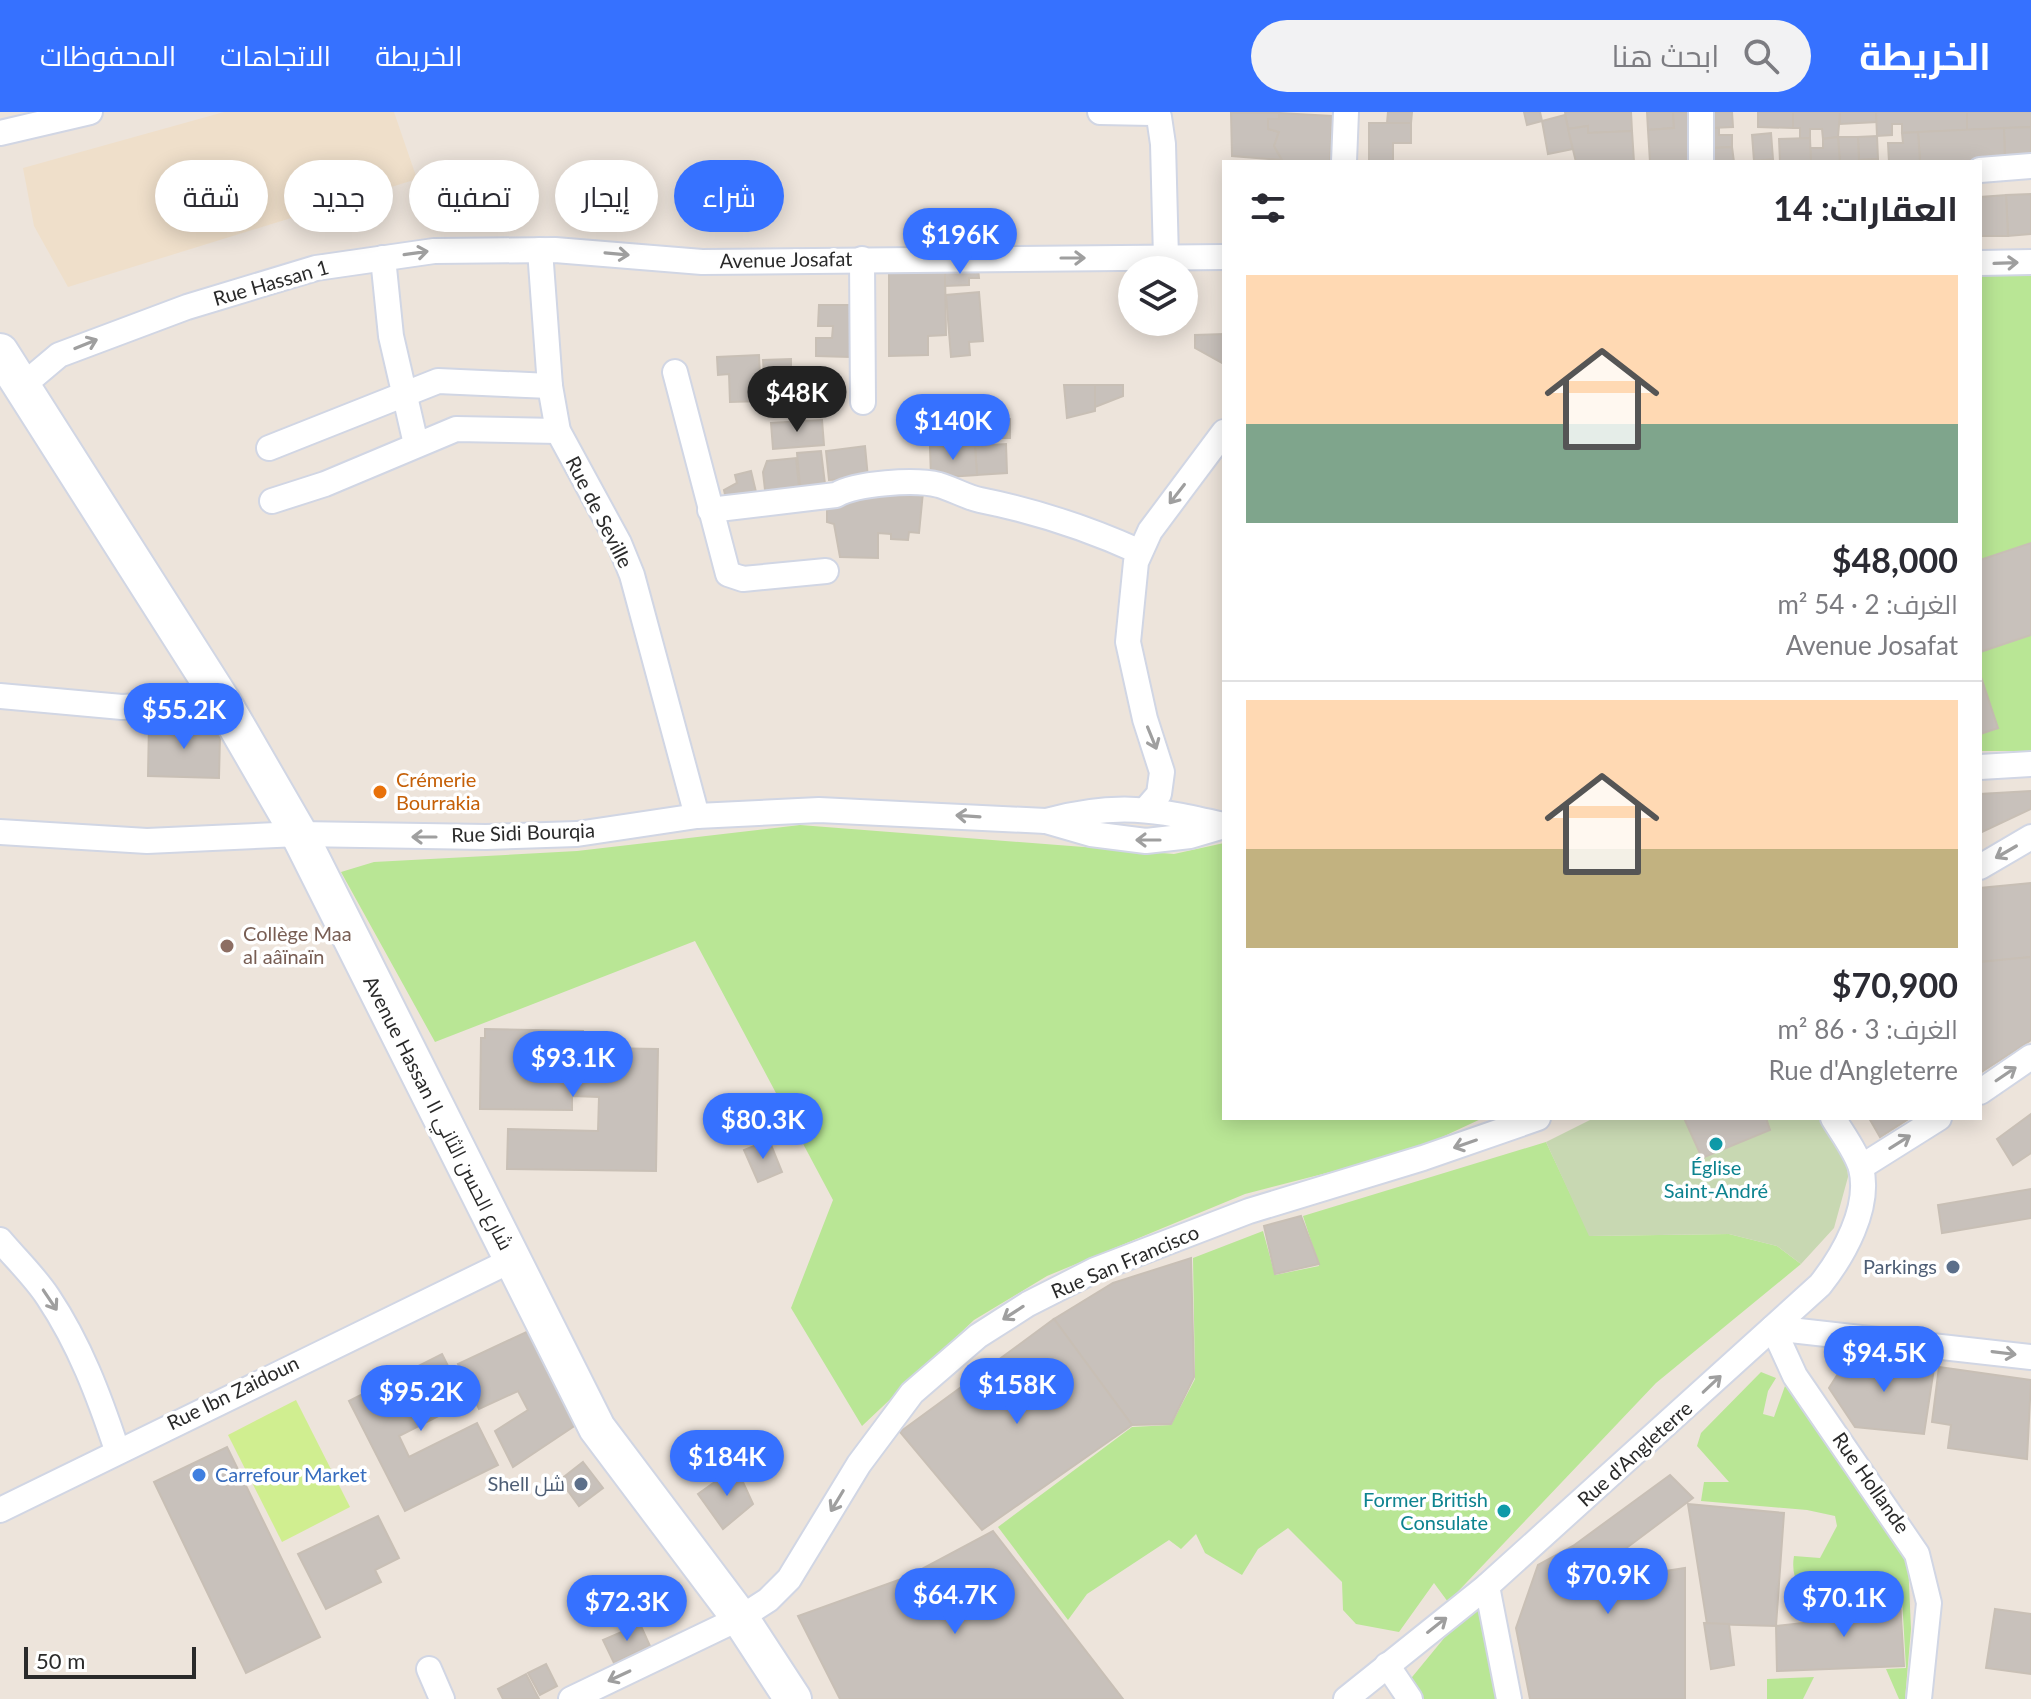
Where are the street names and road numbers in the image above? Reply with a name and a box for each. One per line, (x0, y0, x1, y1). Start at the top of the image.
street label: Avenue Josafat (720, 246, 852, 272)
street label: Rue Hassan 1 (210, 254, 331, 310)
street label: Rue de Seville (561, 452, 638, 571)
street label: Rue Sidi Bourqia (451, 817, 595, 847)
street label: Avenue Hassan II شارع الحسن الثاني (355, 971, 519, 1256)
street label: Rue San Francisco (1047, 1219, 1202, 1303)
street label: Rue Ibn Zaidoun (163, 1350, 302, 1434)
street label: Rue d'Angleterre (1572, 1396, 1697, 1511)
street label: Rue Hollande (1828, 1427, 1915, 1537)

